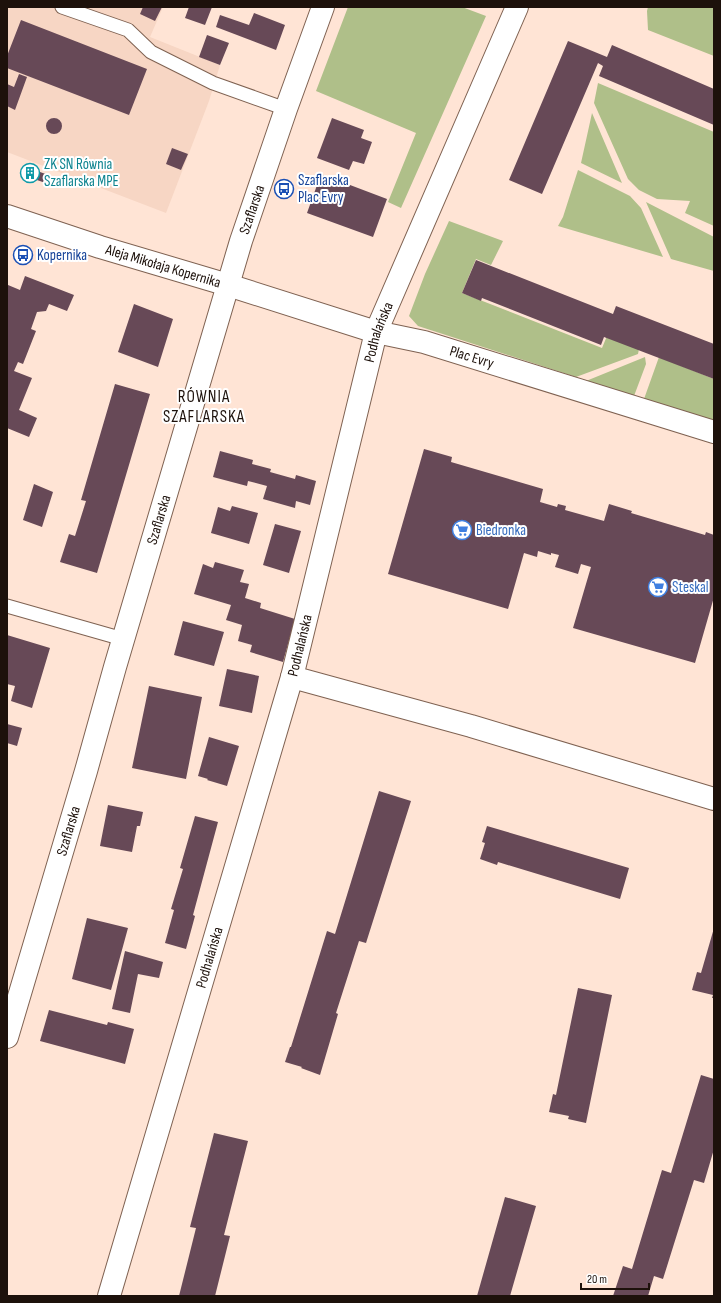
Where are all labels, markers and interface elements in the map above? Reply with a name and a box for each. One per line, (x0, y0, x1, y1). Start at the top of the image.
place label: ZK SN Równia Szaflarska MPE (44, 155, 119, 191)
building icon: ZK SN Równia Szaflarska MPE (19, 162, 41, 184)
place label: Szaflarska Plac Evry (298, 171, 349, 207)
bus stop icon: Szaflarska Plac Evry (273, 178, 295, 200)
street label: Szaflarska (235, 182, 269, 237)
street label: Aleja Mikołaja Kopernika (102, 240, 223, 292)
bus stop icon: Kopernika (12, 244, 34, 266)
place label: Kopernika (37, 246, 87, 265)
street label: Podhalańska (360, 299, 398, 365)
street label: Plac Evry (447, 342, 497, 373)
district label: RÓWNIA SZAFLARSKA (163, 387, 245, 427)
street label: Szaflarska (143, 493, 175, 547)
supermarket icon: Biedronka (451, 519, 473, 541)
place label: Biedronka (476, 521, 526, 540)
supermarket icon: Steskal (647, 576, 669, 598)
place label: Steskal (672, 578, 709, 597)
street label: Podhalańska (284, 612, 317, 678)
street label: Szaflarska (52, 804, 85, 858)
street label: Podhalańska (192, 925, 228, 991)
scale bar (581, 1265, 649, 1291)
text: 20 m (587, 1272, 607, 1287)

